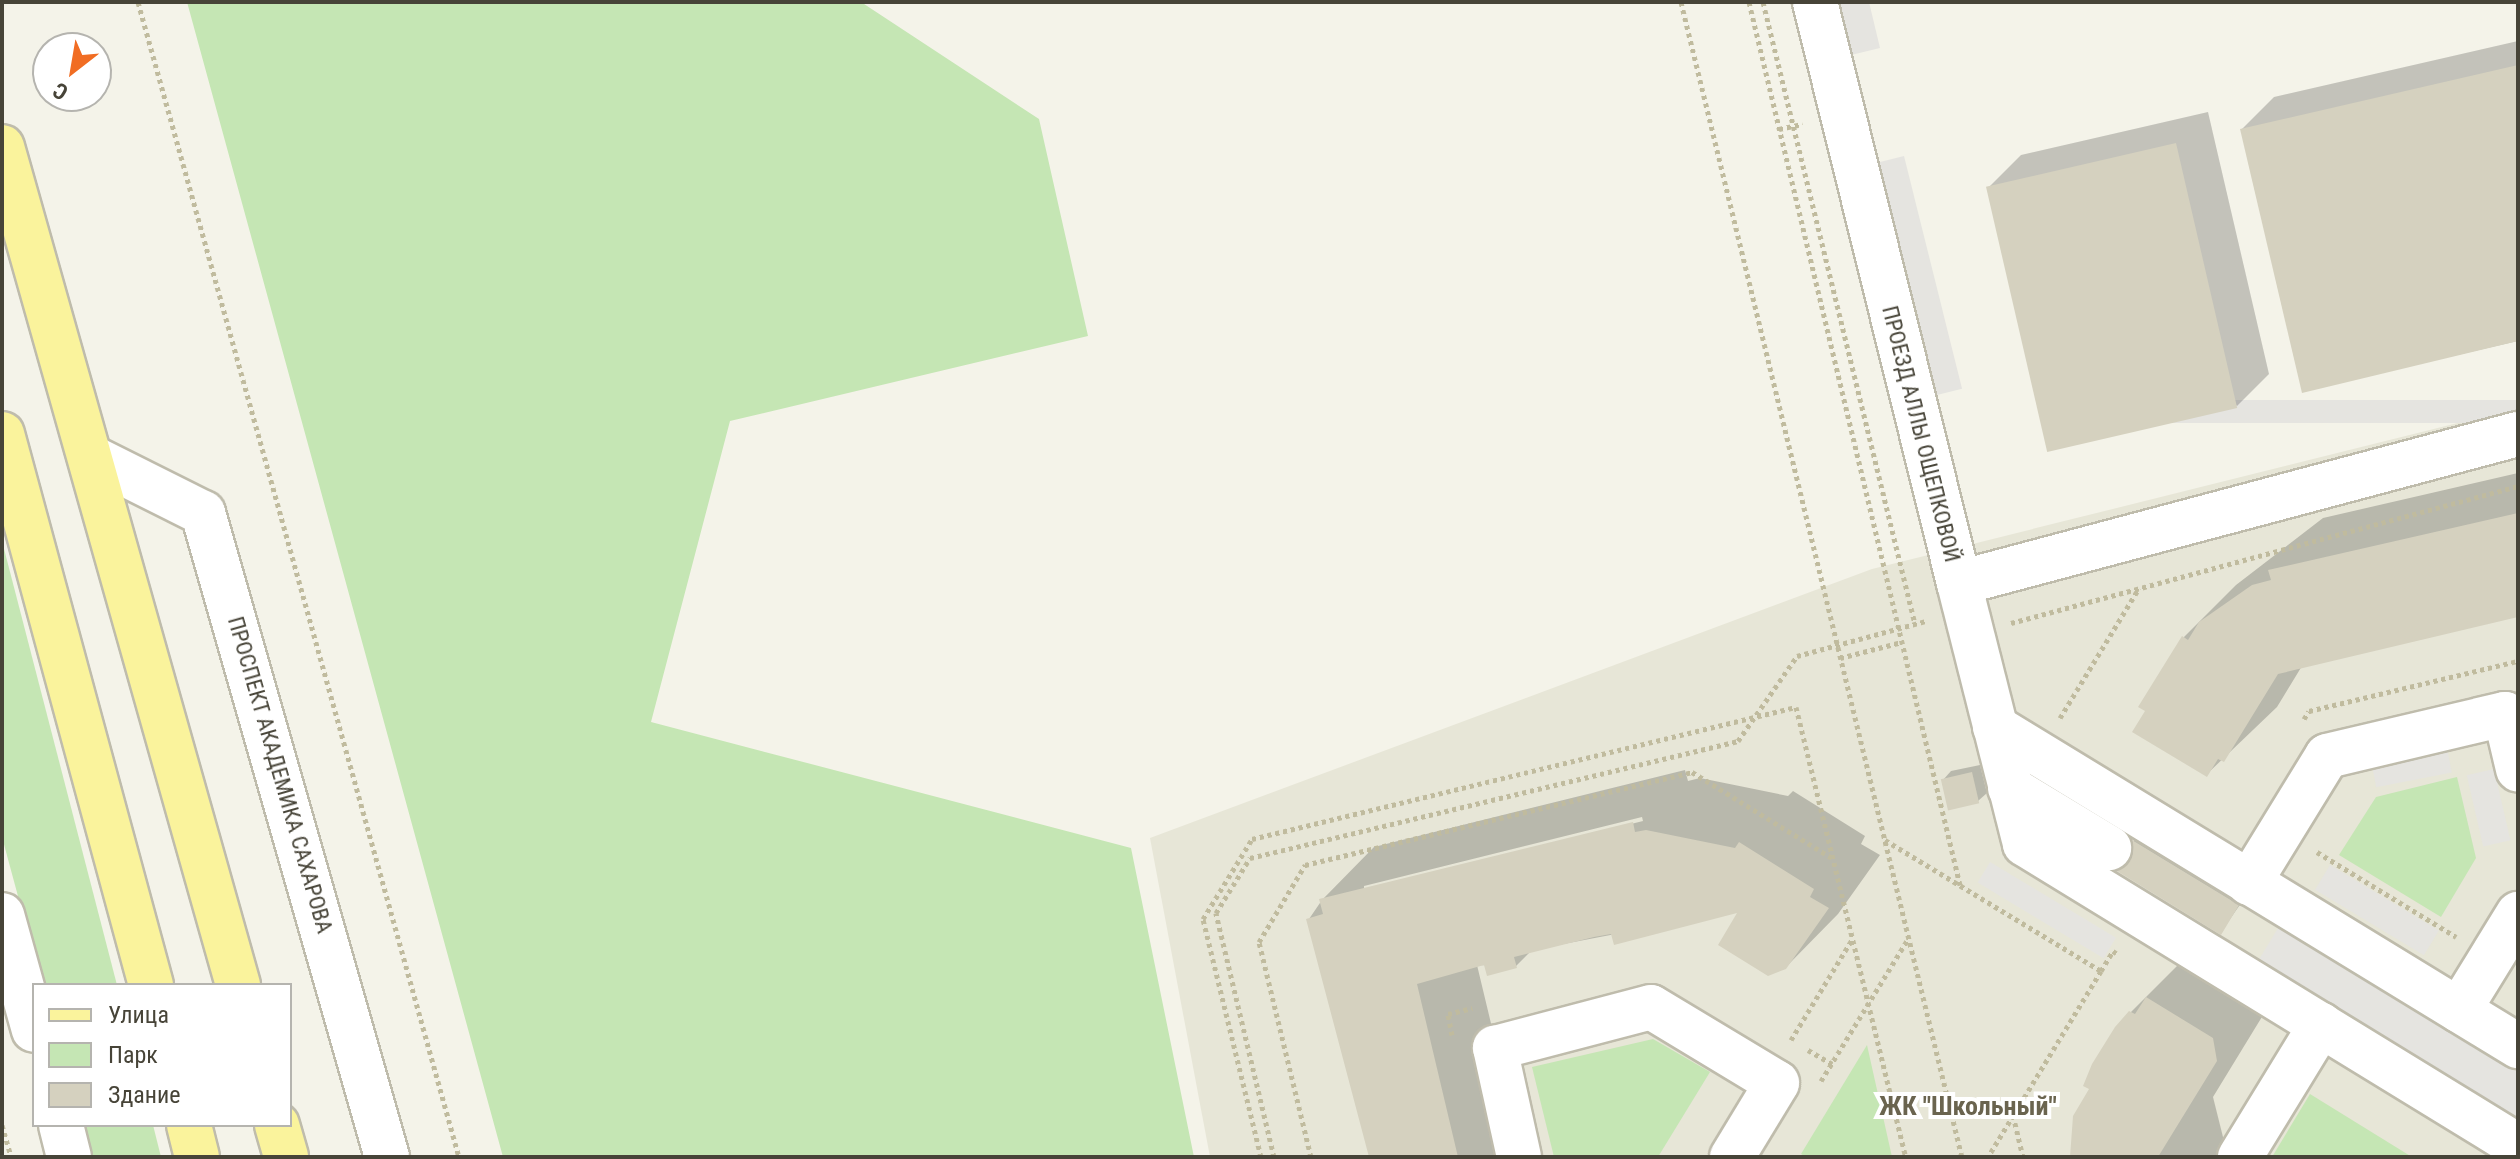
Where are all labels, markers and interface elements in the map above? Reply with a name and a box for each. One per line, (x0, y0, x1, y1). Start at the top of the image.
north arrow (32, 32, 112, 112)
text: С (49, 77, 72, 105)
street label: ПРОЕЗД АЛЛЫ ОЩЕПКОВОЙ (1876, 303, 1966, 565)
street label: ПРОСПЕКТ АКАДЕМИКА САХАРОВА (222, 613, 338, 937)
legend (32, 983, 292, 1127)
text: Улица (108, 1001, 169, 1029)
text: Парк (108, 1041, 158, 1069)
text: Здание (108, 1081, 180, 1109)
district label: ЖК "Школьный" (1879, 1091, 2057, 1123)

